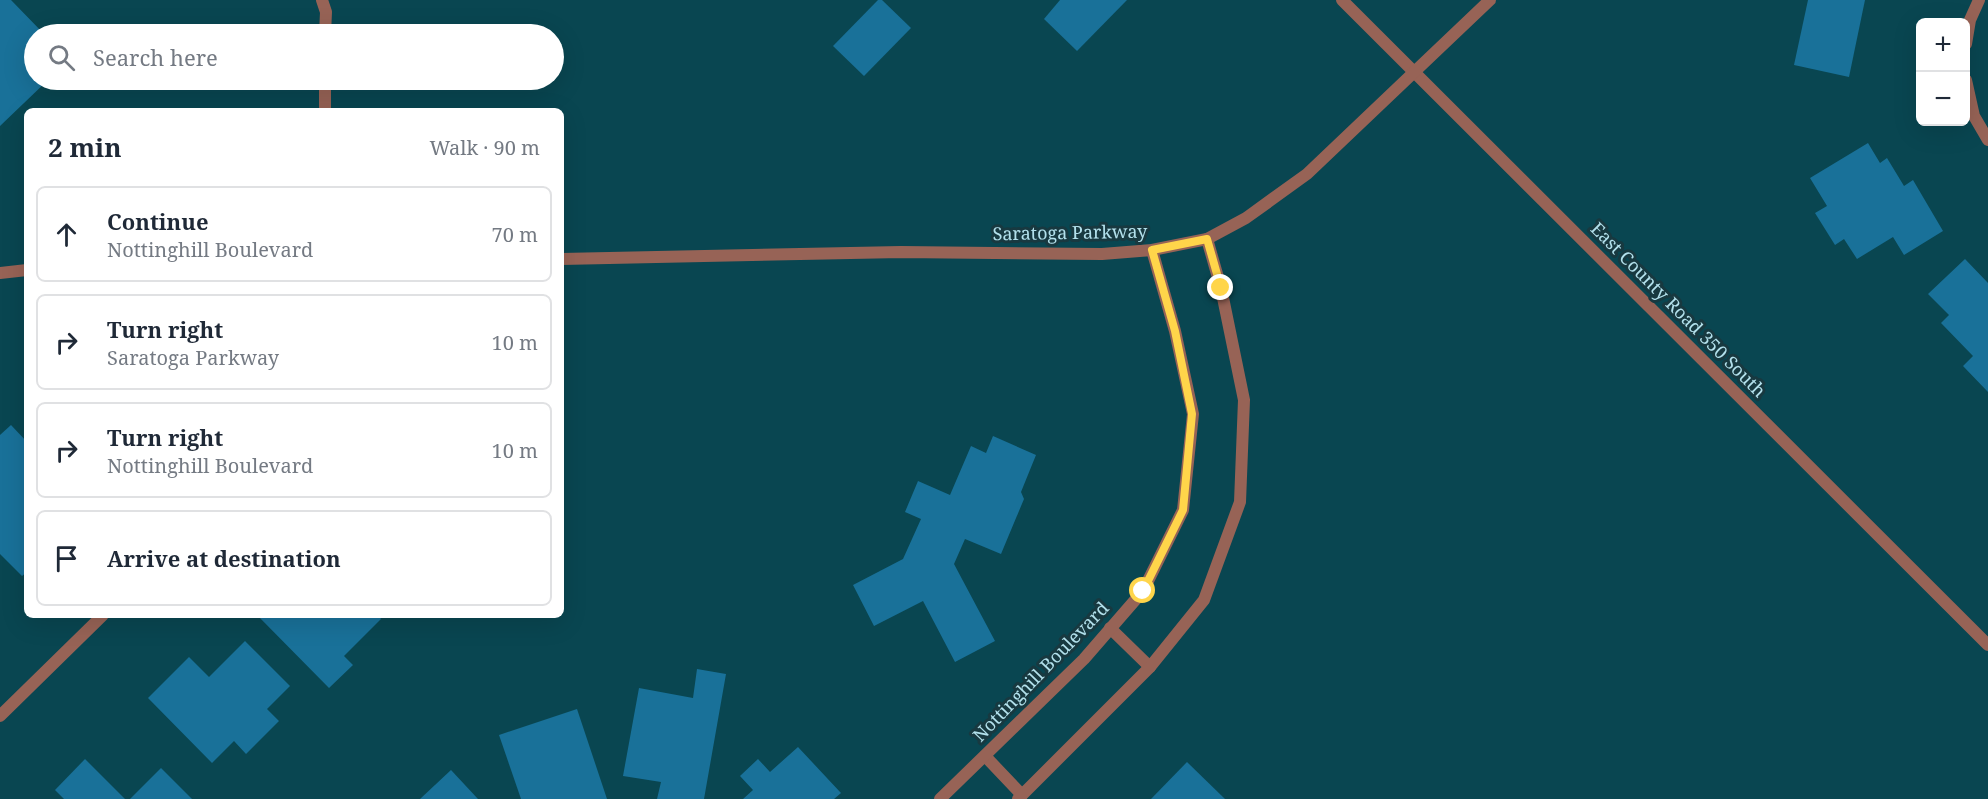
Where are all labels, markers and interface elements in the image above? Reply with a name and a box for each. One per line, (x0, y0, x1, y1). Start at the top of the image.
map controls (1916, 18, 1970, 126)
button: + (1916, 18, 1970, 72)
search box (24, 24, 564, 90)
icon: search (45, 41, 78, 74)
text: Search here (93, 42, 218, 72)
button: − (1916, 72, 1970, 126)
text: 2 min (48, 129, 122, 165)
text: Walk · 90 m (429, 134, 540, 161)
text: Continue (107, 206, 209, 236)
street label: East County Road 350 South (1586, 217, 1771, 402)
icon: ahead (50, 218, 83, 251)
street label: Saratoga Parkway (992, 219, 1148, 245)
text: 70 m (492, 221, 538, 248)
text: Nottinghill Boulevard (107, 236, 313, 263)
route end (1207, 274, 1233, 300)
text: Turn right (107, 314, 223, 344)
icon: right (50, 326, 83, 359)
text: 10 m (492, 329, 538, 356)
text: Saratoga Parkway (107, 344, 279, 371)
text: Turn right (107, 422, 223, 452)
icon: right (50, 434, 83, 467)
text: 10 m (492, 437, 538, 464)
text: Nottinghill Boulevard (107, 452, 313, 479)
icon: arrive (50, 542, 83, 575)
text: Arrive at destination (107, 543, 341, 573)
route start (1129, 577, 1155, 603)
street label: Nottinghill Boulevard (967, 596, 1113, 746)

